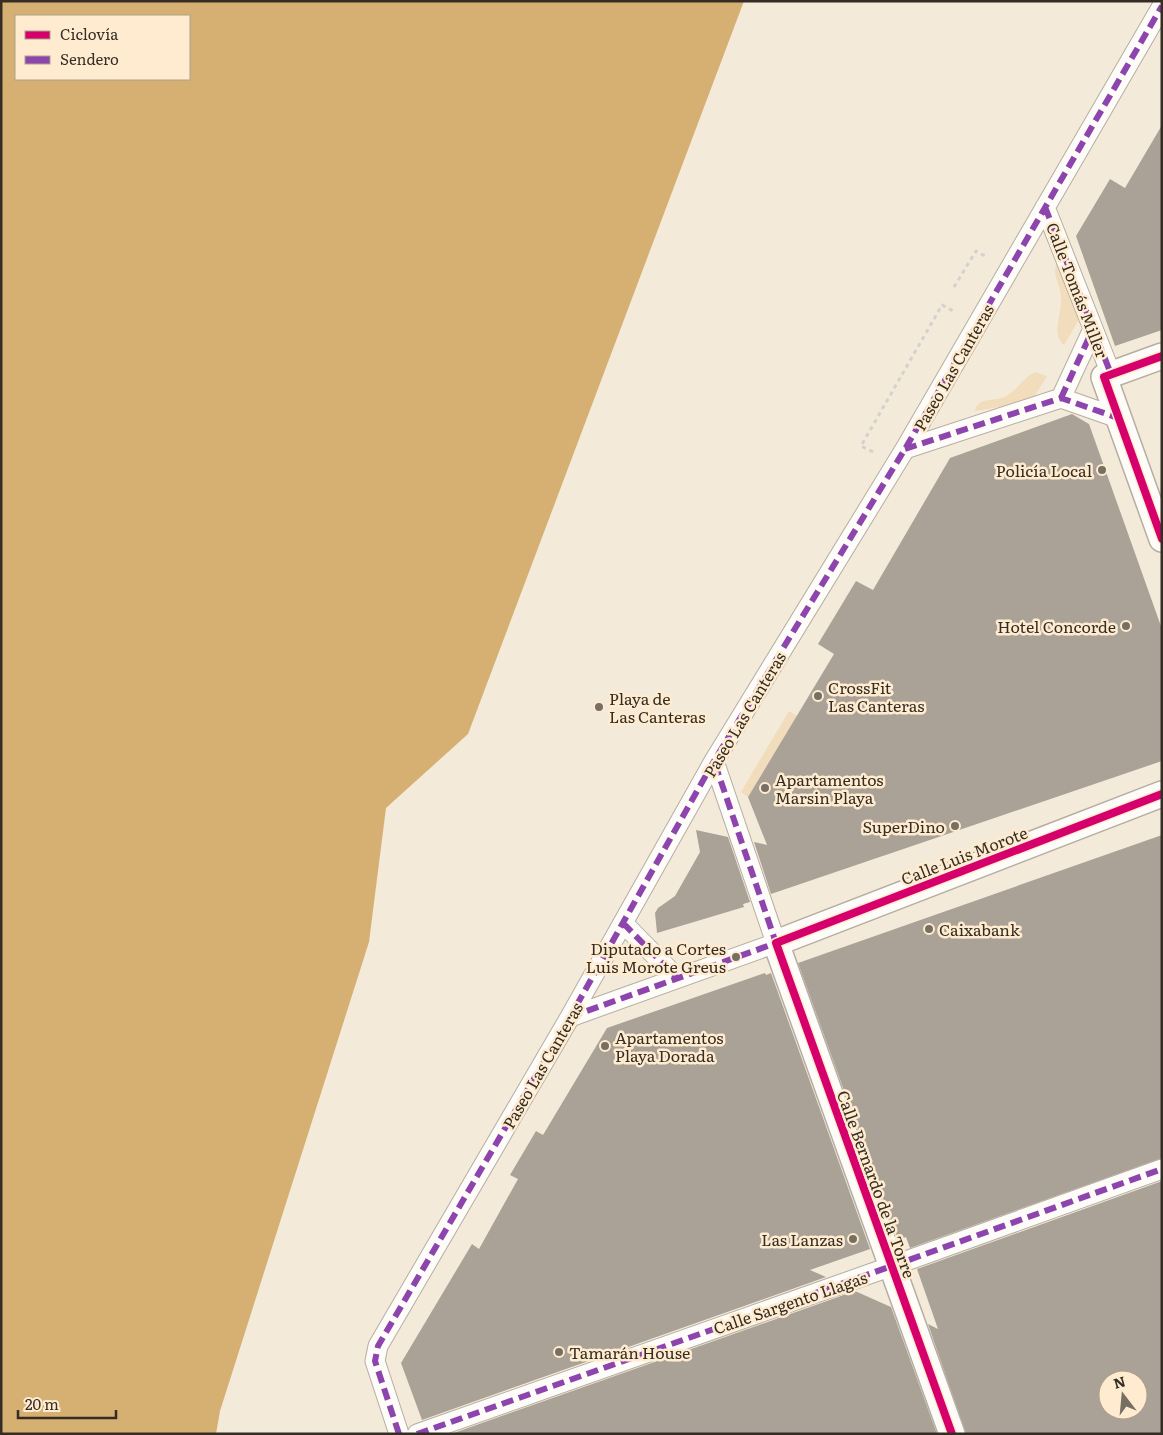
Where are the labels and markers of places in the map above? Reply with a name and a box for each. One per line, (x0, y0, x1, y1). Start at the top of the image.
place label: Policía Local (996, 458, 1092, 482)
marker: Policía Local (1096, 464, 1108, 476)
place label: Hotel Concorde (997, 614, 1116, 638)
marker: Hotel Concorde (1120, 620, 1132, 632)
place label: CrossFit Las Canteras (828, 675, 924, 717)
place label: Playa de Las Canteras (609, 686, 705, 728)
marker: CrossFit Las Canteras (812, 690, 824, 702)
marker: Playa de Las Canteras (593, 701, 605, 713)
place label: Apartamentos Marsin Playa (775, 767, 884, 809)
marker: Apartamentos Marsin Playa (759, 782, 771, 794)
place label: SuperDino (862, 814, 945, 838)
marker: SuperDino (949, 820, 961, 832)
place label: Caixabank (939, 917, 1020, 941)
marker: Caixabank (923, 923, 935, 935)
place label: Diputado a Cortes Luis Morote Greus (586, 936, 726, 978)
marker: Diputado a Cortes Luis Morote Greus (730, 951, 742, 963)
place label: Apartamentos Playa Dorada (615, 1025, 724, 1067)
marker: Apartamentos Playa Dorada (599, 1040, 611, 1052)
place label: Las Lanzas (761, 1227, 843, 1251)
marker: Las Lanzas (847, 1233, 859, 1245)
place label: Tamarán House (569, 1340, 690, 1364)
marker: Tamarán House (553, 1346, 565, 1358)

